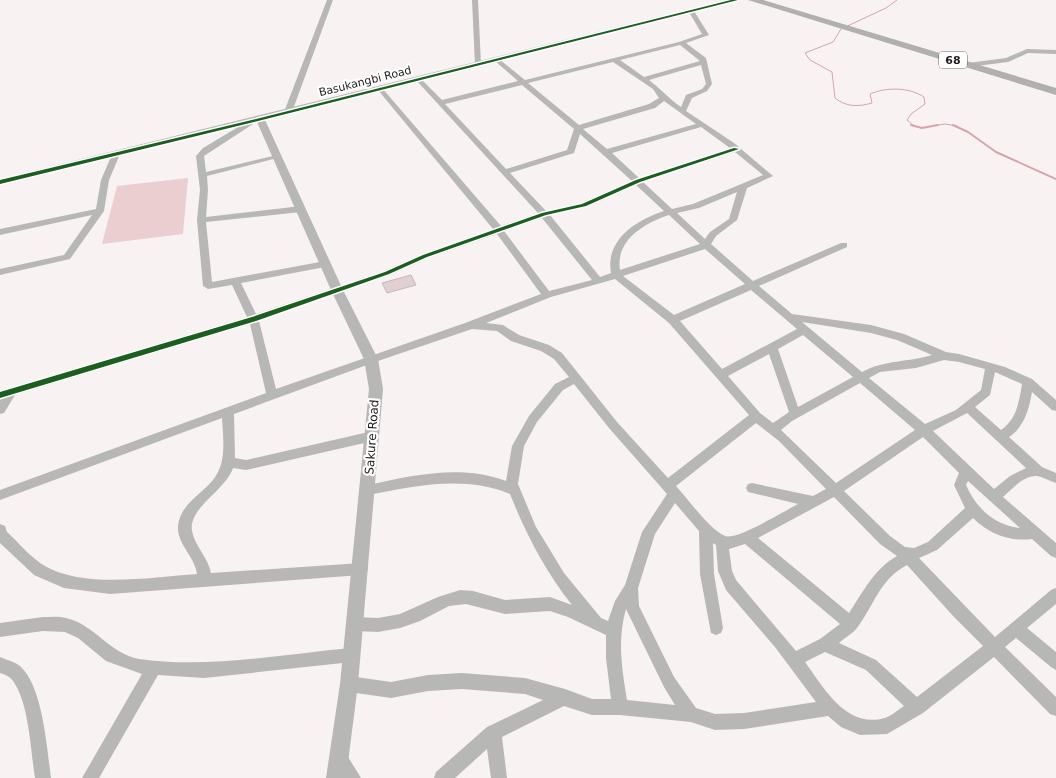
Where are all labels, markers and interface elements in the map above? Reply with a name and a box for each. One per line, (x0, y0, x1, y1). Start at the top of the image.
road number: 68 (939, 52, 967, 68)
street label: Basukangbi Road (317, 64, 413, 99)
street label: Sakure Road (362, 399, 382, 475)

